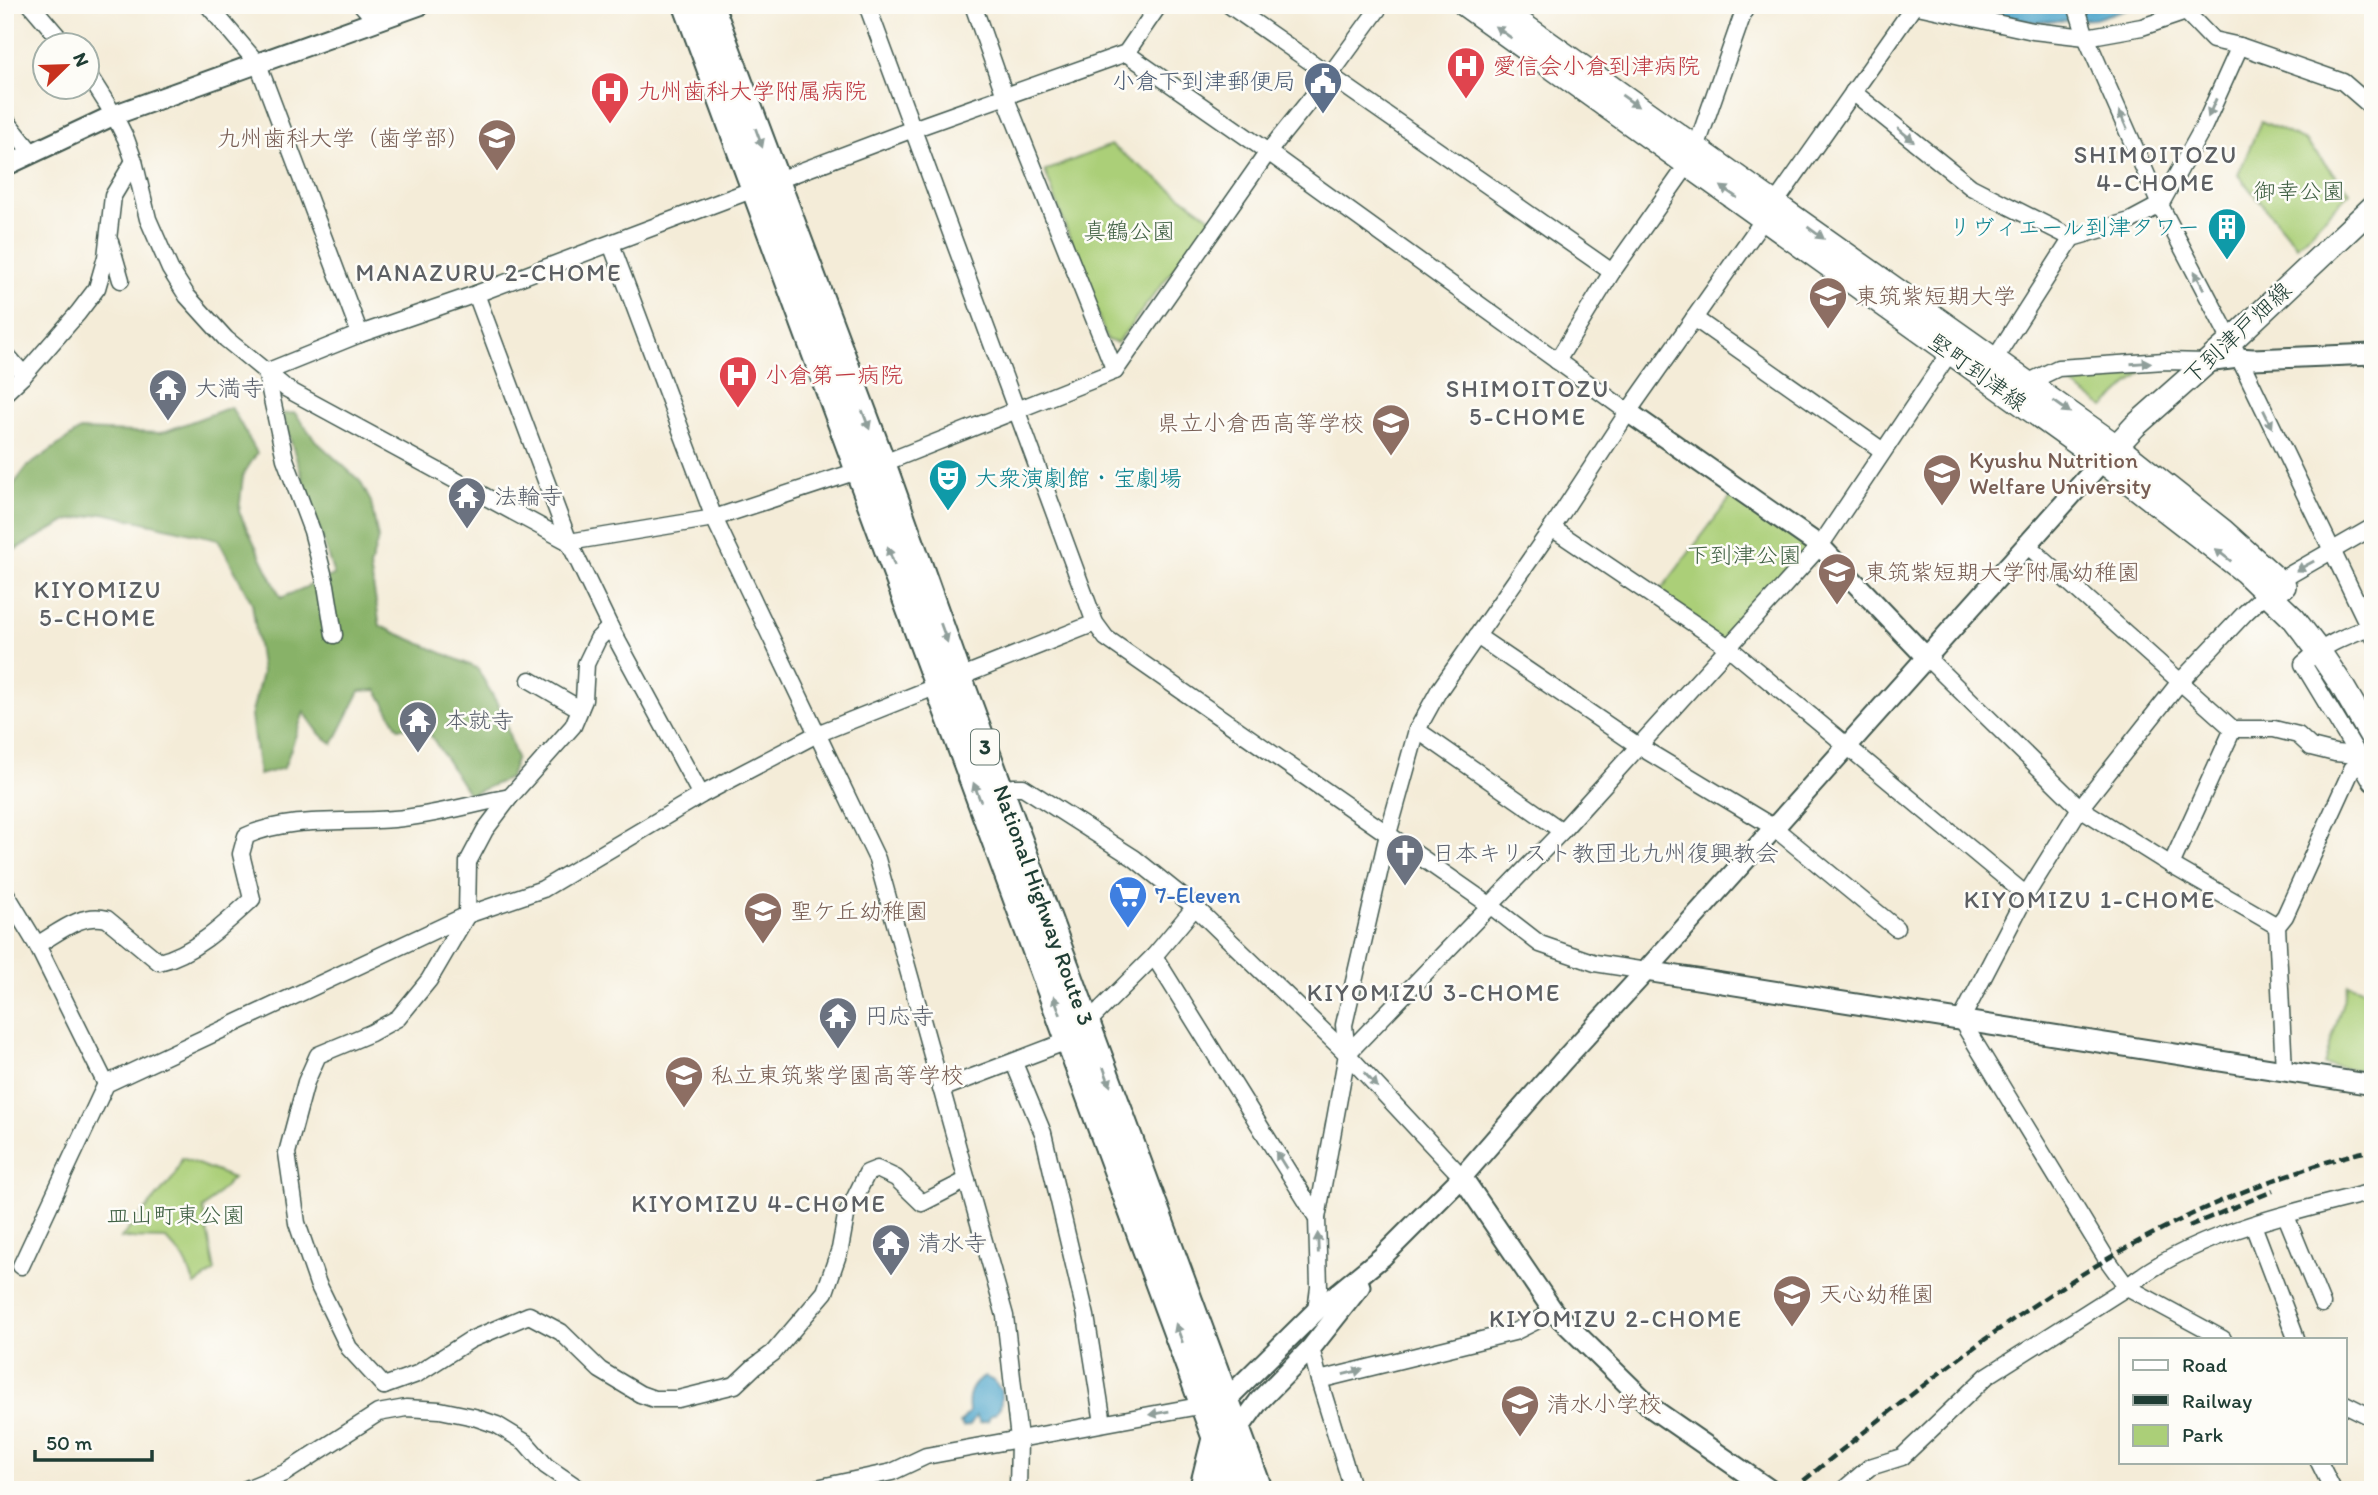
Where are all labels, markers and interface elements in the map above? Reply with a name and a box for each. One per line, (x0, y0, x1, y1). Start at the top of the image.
one-way arrow (1494, 25, 1512, 39)
north arrow (32, 32, 102, 102)
hospital icon: 愛信会小倉到津病院 (1445, 45, 1487, 100)
text: N (68, 49, 94, 70)
place label: 愛信会小倉到津病院 (1493, 52, 1700, 80)
public building icon: 小倉下到津郵便局 (1302, 60, 1344, 115)
place label: 小倉下到津郵便局 (1112, 67, 1296, 95)
hospital icon: 九州歯科大学附属病院 (589, 70, 631, 125)
place label: 九州歯科大学附属病院 (637, 77, 867, 105)
one-way arrow (1621, 94, 1639, 108)
one-way arrow (2206, 98, 2217, 119)
one-way arrow (2117, 110, 2129, 130)
school or university icon: 九州歯科大学（歯学部） (476, 117, 518, 172)
place label: 九州歯科大学（歯学部） (217, 124, 470, 152)
one-way arrow (1898, 127, 1915, 142)
one-way arrow (754, 128, 765, 149)
district label: SHIMOITOZU 4-CHOME (2074, 140, 2238, 197)
park label: 御幸公園 (2253, 177, 2345, 205)
one-way arrow (1720, 185, 1738, 199)
building icon: リヴィエール到津タワー (2206, 206, 2248, 261)
place label: リヴィエール到津タワー (1948, 213, 2200, 241)
park label: 真鶴公園 (1083, 217, 1175, 245)
one-way arrow (1807, 226, 1825, 240)
district label: MANAZURU 2-CHOME (356, 258, 622, 287)
one-way arrow (2193, 270, 2205, 290)
school or university icon: 東筑紫短期大学 (1807, 275, 1849, 330)
street label: 下到津戸畑線 (2177, 276, 2297, 390)
place label: 東筑紫短期大学 (1855, 282, 2016, 310)
street label: 堅町到津線 (1923, 327, 2033, 417)
hospital icon: 小倉第一病院 (717, 354, 759, 409)
one-way arrow (2130, 357, 2152, 368)
place label: 小倉第一病院 (765, 361, 903, 389)
temple icon: 大満寺 (147, 367, 189, 422)
place label: 大満寺 (195, 374, 264, 402)
district label: SHIMOITOZU 5-CHOME (1446, 374, 1610, 431)
one-way arrow (2053, 400, 2071, 414)
school or university icon: 県立小倉西高等学校 (1370, 402, 1412, 457)
one-way arrow (860, 409, 871, 430)
place label: 県立小倉西高等学校 (1157, 409, 1364, 437)
one-way arrow (2262, 409, 2273, 429)
place label: Kyushu Nutrition Welfare University (1969, 446, 2151, 500)
school or university icon: Kyushu Nutrition Welfare University (1921, 452, 1963, 507)
theatre icon: 大衆演劇館・宝劇場 (927, 457, 969, 512)
place label: 大衆演劇館・宝劇場 (975, 464, 1182, 492)
temple icon: 法輪寺 (446, 475, 488, 530)
place label: 法輪寺 (494, 482, 563, 510)
park label: 下到津公園 (1687, 541, 1802, 569)
one-way arrow (885, 545, 896, 566)
one-way arrow (2215, 547, 2233, 562)
school or university icon: 東筑紫短期大学附属幼稚園 (1816, 551, 1858, 606)
place label: 東筑紫短期大学附属幼稚園 (1864, 558, 2140, 586)
one-way arrow (2295, 560, 2315, 572)
district label: KIYOMIZU 5-CHOME (34, 575, 162, 632)
one-way arrow (939, 623, 950, 644)
temple icon: 本就寺 (397, 699, 439, 754)
place label: 本就寺 (445, 706, 514, 734)
road number: 3 (971, 730, 999, 764)
street label: National Highway Route 3 (987, 781, 1101, 1029)
one-way arrow (972, 782, 983, 803)
church icon: 日本キリスト教団北九州復興教会 (1384, 832, 1426, 887)
place label: 日本キリスト教団北九州復興教会 (1432, 839, 1779, 867)
supermarket icon: 7-Eleven (1107, 874, 1149, 929)
place label: 7-Eleven (1155, 881, 1240, 909)
district label: KIYOMIZU 1-CHOME (1964, 885, 2216, 914)
school or university icon: 聖ケ丘幼稚園 (742, 890, 784, 945)
place label: 聖ケ丘幼稚園 (790, 897, 928, 925)
district label: KIYOMIZU 3-CHOME (1307, 978, 1561, 1007)
temple icon: 円応寺 (817, 995, 859, 1050)
one-way arrow (1052, 995, 1063, 1016)
place label: 円応寺 (865, 1002, 934, 1030)
school or university icon: 私立東筑紫学園高等学校 (663, 1054, 705, 1109)
place label: 私立東筑紫学園高等学校 (711, 1061, 964, 1089)
one-way arrow (1102, 1066, 1113, 1087)
one-way arrow (1363, 1071, 1379, 1088)
one-way arrow (1274, 1150, 1287, 1169)
district label: KIYOMIZU 4-CHOME (631, 1189, 887, 1218)
park label: 皿山町東公園 (107, 1201, 245, 1229)
temple icon: 清水寺 (870, 1222, 912, 1277)
place label: 清水寺 (918, 1229, 987, 1257)
one-way arrow (1312, 1232, 1323, 1254)
school or university icon: 天心幼稚園 (1771, 1273, 1813, 1328)
place label: 天心幼稚園 (1819, 1280, 1934, 1308)
district label: KIYOMIZU 2-CHOME (1489, 1304, 1743, 1333)
one-way arrow (1173, 1323, 1184, 1344)
legend (2119, 1338, 2346, 1464)
text: Road (2182, 1352, 2228, 1377)
one-way arrow (1343, 1366, 1365, 1377)
school or university icon: 清水小学校 (1499, 1383, 1541, 1438)
text: Railway (2182, 1388, 2252, 1413)
place label: 清水小学校 (1547, 1390, 1662, 1418)
one-way arrow (1148, 1408, 1170, 1419)
scale bar (35, 1418, 152, 1462)
text: Park (2182, 1422, 2224, 1447)
text: 50 m (46, 1430, 93, 1455)

